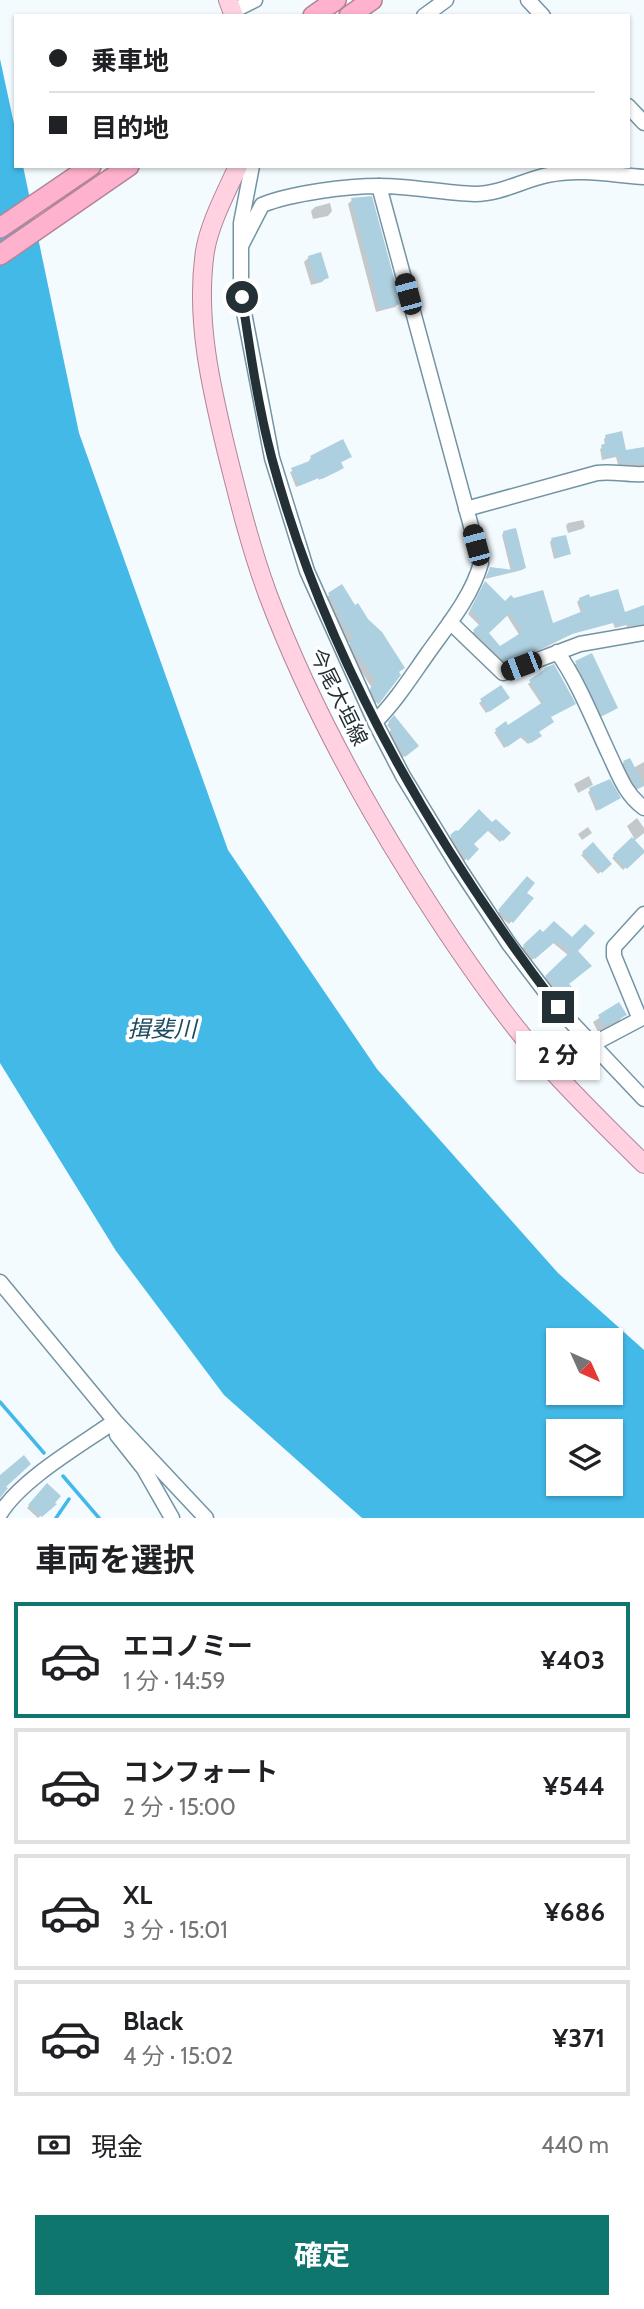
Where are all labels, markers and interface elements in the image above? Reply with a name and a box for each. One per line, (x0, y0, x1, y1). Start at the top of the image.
text: 乗車地 (91, 45, 169, 77)
text: 目的地 (91, 112, 169, 144)
car (393, 271, 424, 317)
route start (226, 281, 258, 313)
car (461, 522, 492, 568)
street label: 今尾大垣線 (305, 644, 373, 750)
car (498, 649, 545, 683)
route end (542, 991, 574, 1023)
water label: 揖斐川 (128, 1015, 200, 1043)
callout: 2 分 (516, 1032, 600, 1080)
text: 2 分 (538, 1041, 578, 1069)
north arrow (546, 1328, 623, 1405)
map controls (546, 1328, 623, 1496)
button: layers (546, 1419, 623, 1496)
text: 車両を選択 (35, 1540, 195, 1579)
icon: car (39, 1629, 102, 1692)
text: エコノミー (123, 1630, 253, 1662)
text: ¥403 (541, 1644, 605, 1676)
text: 1 分 · 14:59 (123, 1667, 226, 1695)
icon: car (39, 1755, 102, 1818)
text: コンフォート (123, 1756, 278, 1788)
text: ¥544 (543, 1770, 605, 1802)
text: 2 分 · 15:00 (123, 1793, 236, 1821)
text: XL (123, 1879, 152, 1911)
icon: car (39, 1881, 102, 1944)
text: ¥686 (544, 1896, 605, 1928)
text: 3 分 · 15:01 (123, 1916, 228, 1944)
text: Black (123, 2005, 183, 2037)
icon: car (39, 2007, 102, 2070)
text: ¥371 (552, 2022, 605, 2054)
text: 4 分 · 15:02 (123, 2042, 233, 2070)
icon: cash (35, 2126, 73, 2164)
text: 現金 (91, 2131, 143, 2163)
text: 440 m (541, 2131, 609, 2159)
button: 確定 (35, 2215, 609, 2295)

